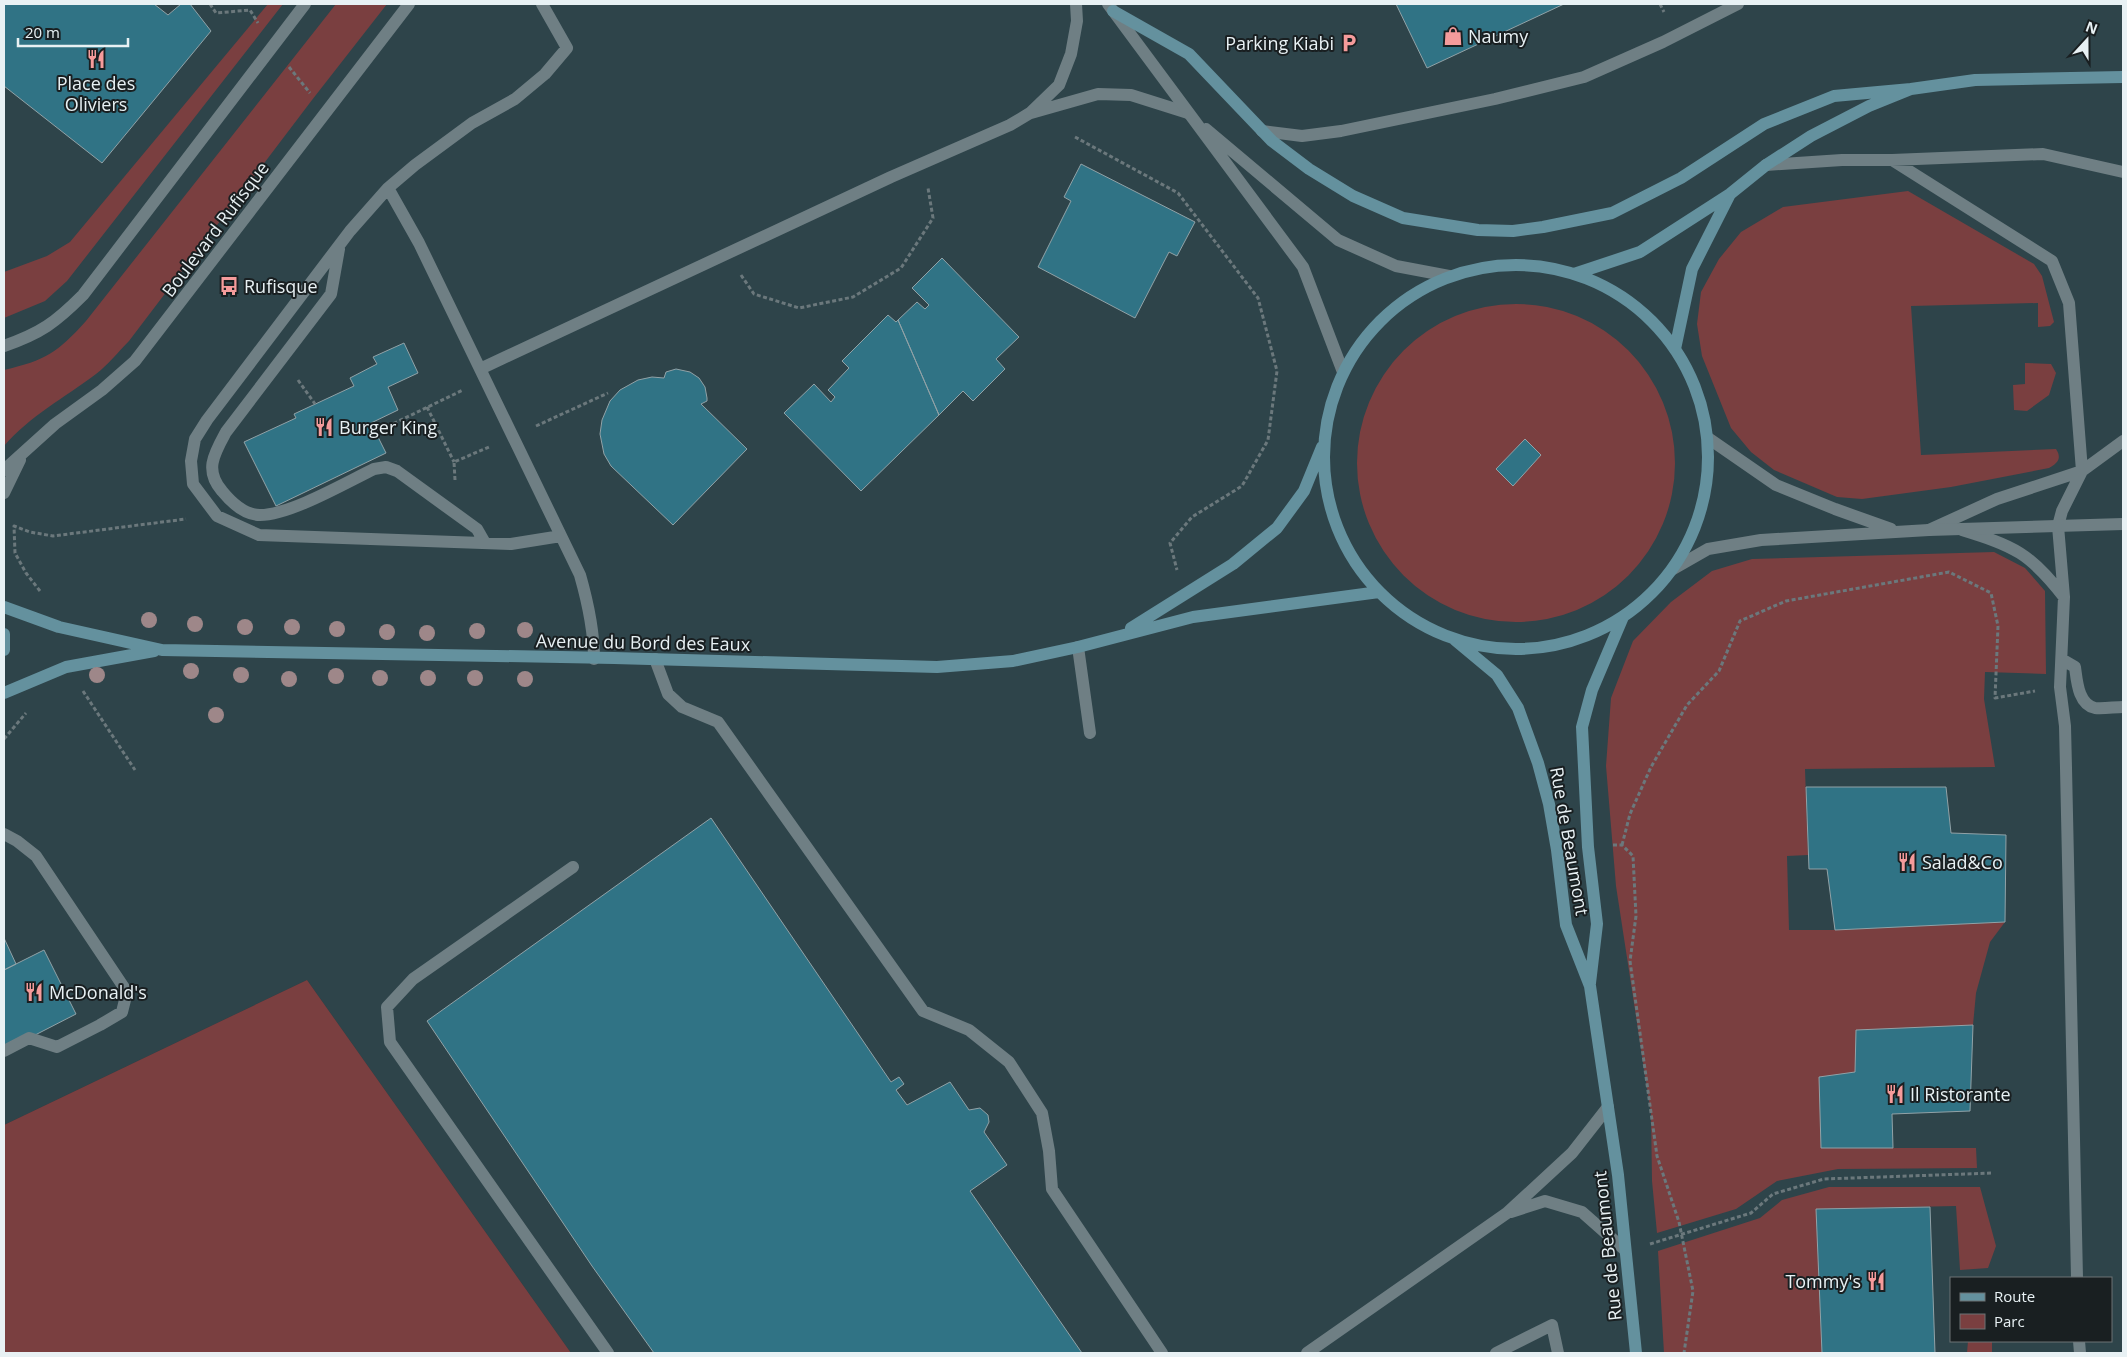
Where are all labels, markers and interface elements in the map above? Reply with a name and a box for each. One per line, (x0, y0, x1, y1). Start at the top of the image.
scale bar (18, 15, 128, 47)
north arrow (2062, 15, 2112, 65)
text: N (2083, 16, 2101, 38)
text: 20 m (25, 22, 60, 42)
place label: Naumy (1468, 24, 1529, 48)
shop icon: Naumy (1442, 25, 1464, 47)
place label: Parking Kiabi (1225, 31, 1334, 55)
parking icon: Parking Kiabi (1338, 32, 1360, 54)
restaurant icon: Place des Oliviers (85, 48, 107, 70)
place label: Place des Oliviers (57, 71, 135, 116)
street label: Boulevard Rufisque (156, 156, 274, 302)
place label: Rufisque (244, 274, 318, 298)
bus stop icon: Rufisque (218, 275, 240, 297)
place label: Burger King (339, 415, 438, 439)
restaurant icon: Burger King (313, 416, 335, 438)
street label: Avenue du Bord des Eaux (536, 628, 751, 656)
street label: Rue de Beaumont (1545, 765, 1595, 917)
place label: Salad&Co (1922, 850, 2003, 874)
restaurant icon: Salad&Co (1896, 851, 1918, 873)
place label: McDonald's (49, 980, 147, 1004)
restaurant icon: McDonald's (23, 981, 45, 1003)
place label: Il Ristorante (1910, 1082, 2011, 1106)
restaurant icon: Il Ristorante (1884, 1083, 1906, 1105)
street label: Rue de Beaumont (1587, 1170, 1627, 1322)
place label: Tommy's (1785, 1269, 1861, 1293)
restaurant icon: Tommy's (1865, 1270, 1887, 1292)
legend (1950, 1277, 2112, 1342)
text: Route (1994, 1286, 2035, 1306)
text: Parc (1994, 1311, 2025, 1331)

